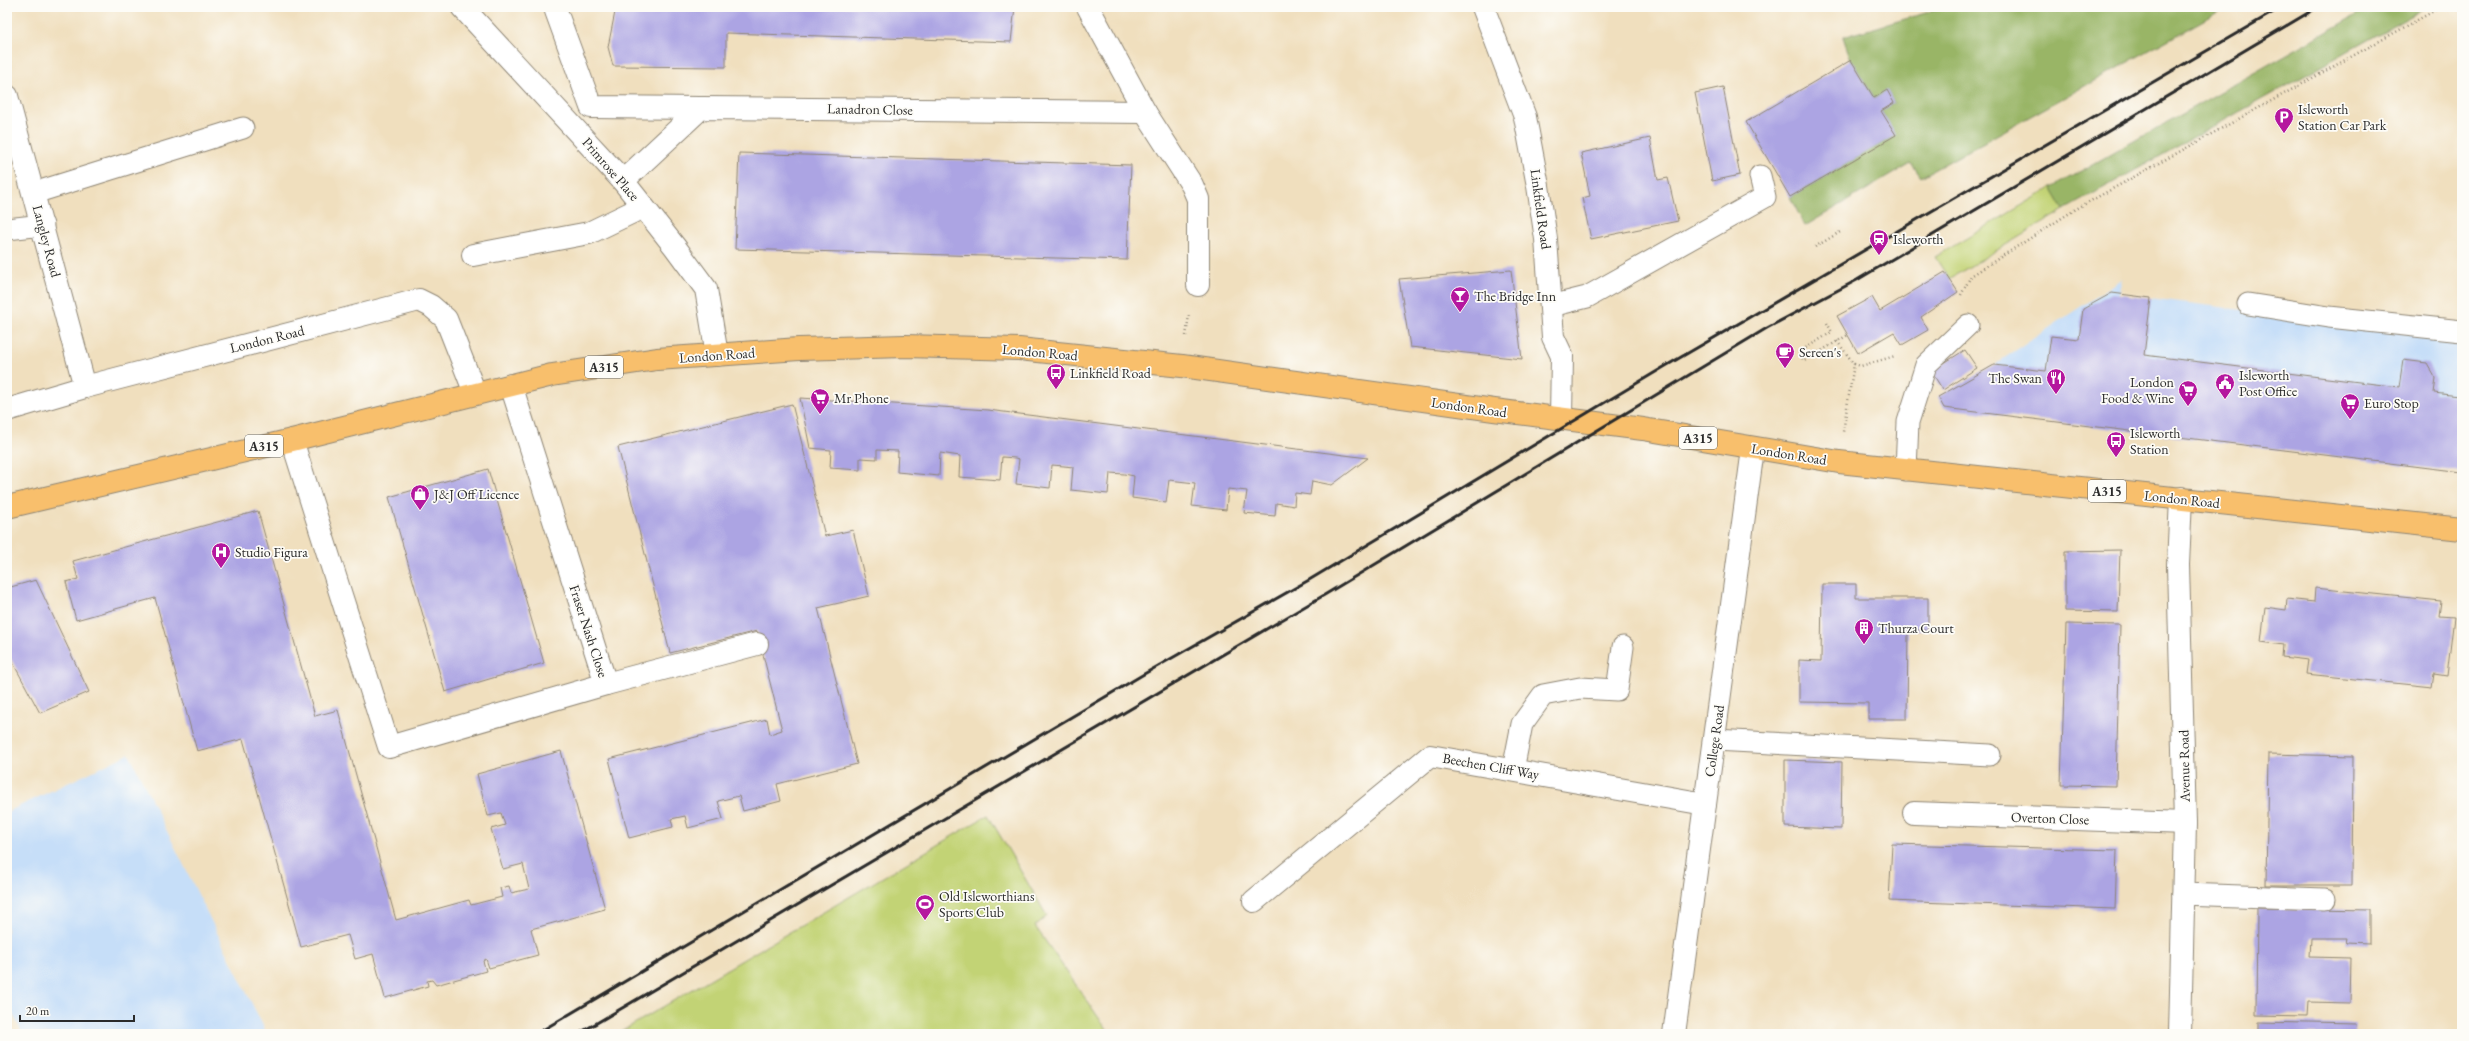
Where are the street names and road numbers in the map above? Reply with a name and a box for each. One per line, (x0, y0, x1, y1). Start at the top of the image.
street label: Lanadron Close (827, 99, 914, 119)
street label: Primrose Place (578, 133, 644, 205)
street label: Linkfield Road (1526, 168, 1556, 251)
street label: Langley Road (29, 203, 66, 280)
street label: London Road (228, 321, 307, 357)
street label: London Road (1001, 340, 1080, 364)
street label: London Road (678, 343, 756, 367)
road number: A315 (585, 356, 623, 378)
street label: London Road (1430, 393, 1509, 421)
road number: A315 (1679, 427, 1717, 449)
road number: A315 (245, 435, 283, 457)
street label: London Road (1750, 439, 1829, 469)
road number: A315 (2088, 480, 2126, 502)
street label: London Road (2143, 486, 2222, 512)
street label: Fraser Nash Close (566, 582, 613, 680)
street label: College Road (1700, 703, 1728, 778)
street label: Avenue Road (2174, 729, 2194, 803)
street label: Beechen Cliff Way (1441, 749, 1542, 784)
street label: Overton Close (2011, 808, 2090, 828)

